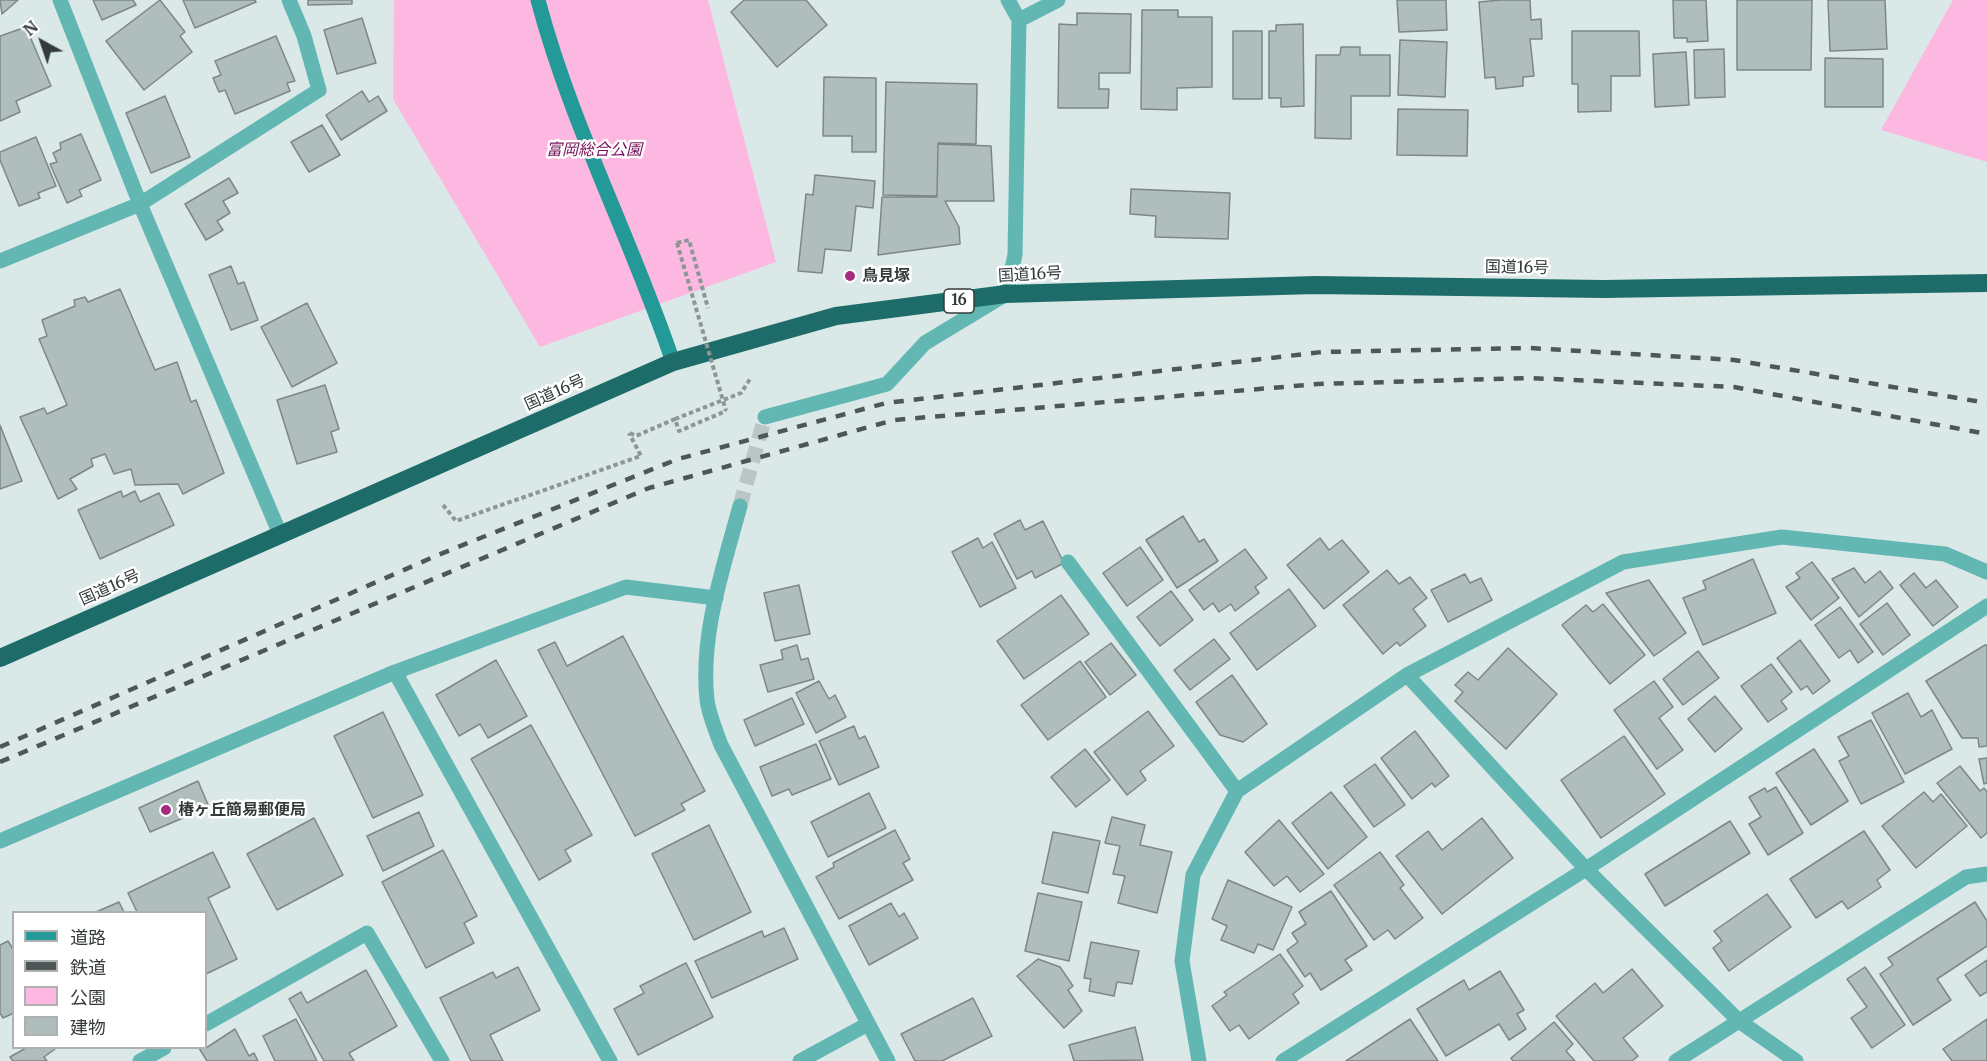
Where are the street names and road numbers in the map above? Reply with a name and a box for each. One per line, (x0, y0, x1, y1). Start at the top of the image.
street label: 国道16号 (1485, 258, 1549, 278)
street label: 国道16号 (997, 264, 1063, 286)
road number: 16 (944, 289, 974, 313)
street label: 国道16号 (522, 371, 588, 415)
street label: 国道16号 (77, 566, 143, 610)

